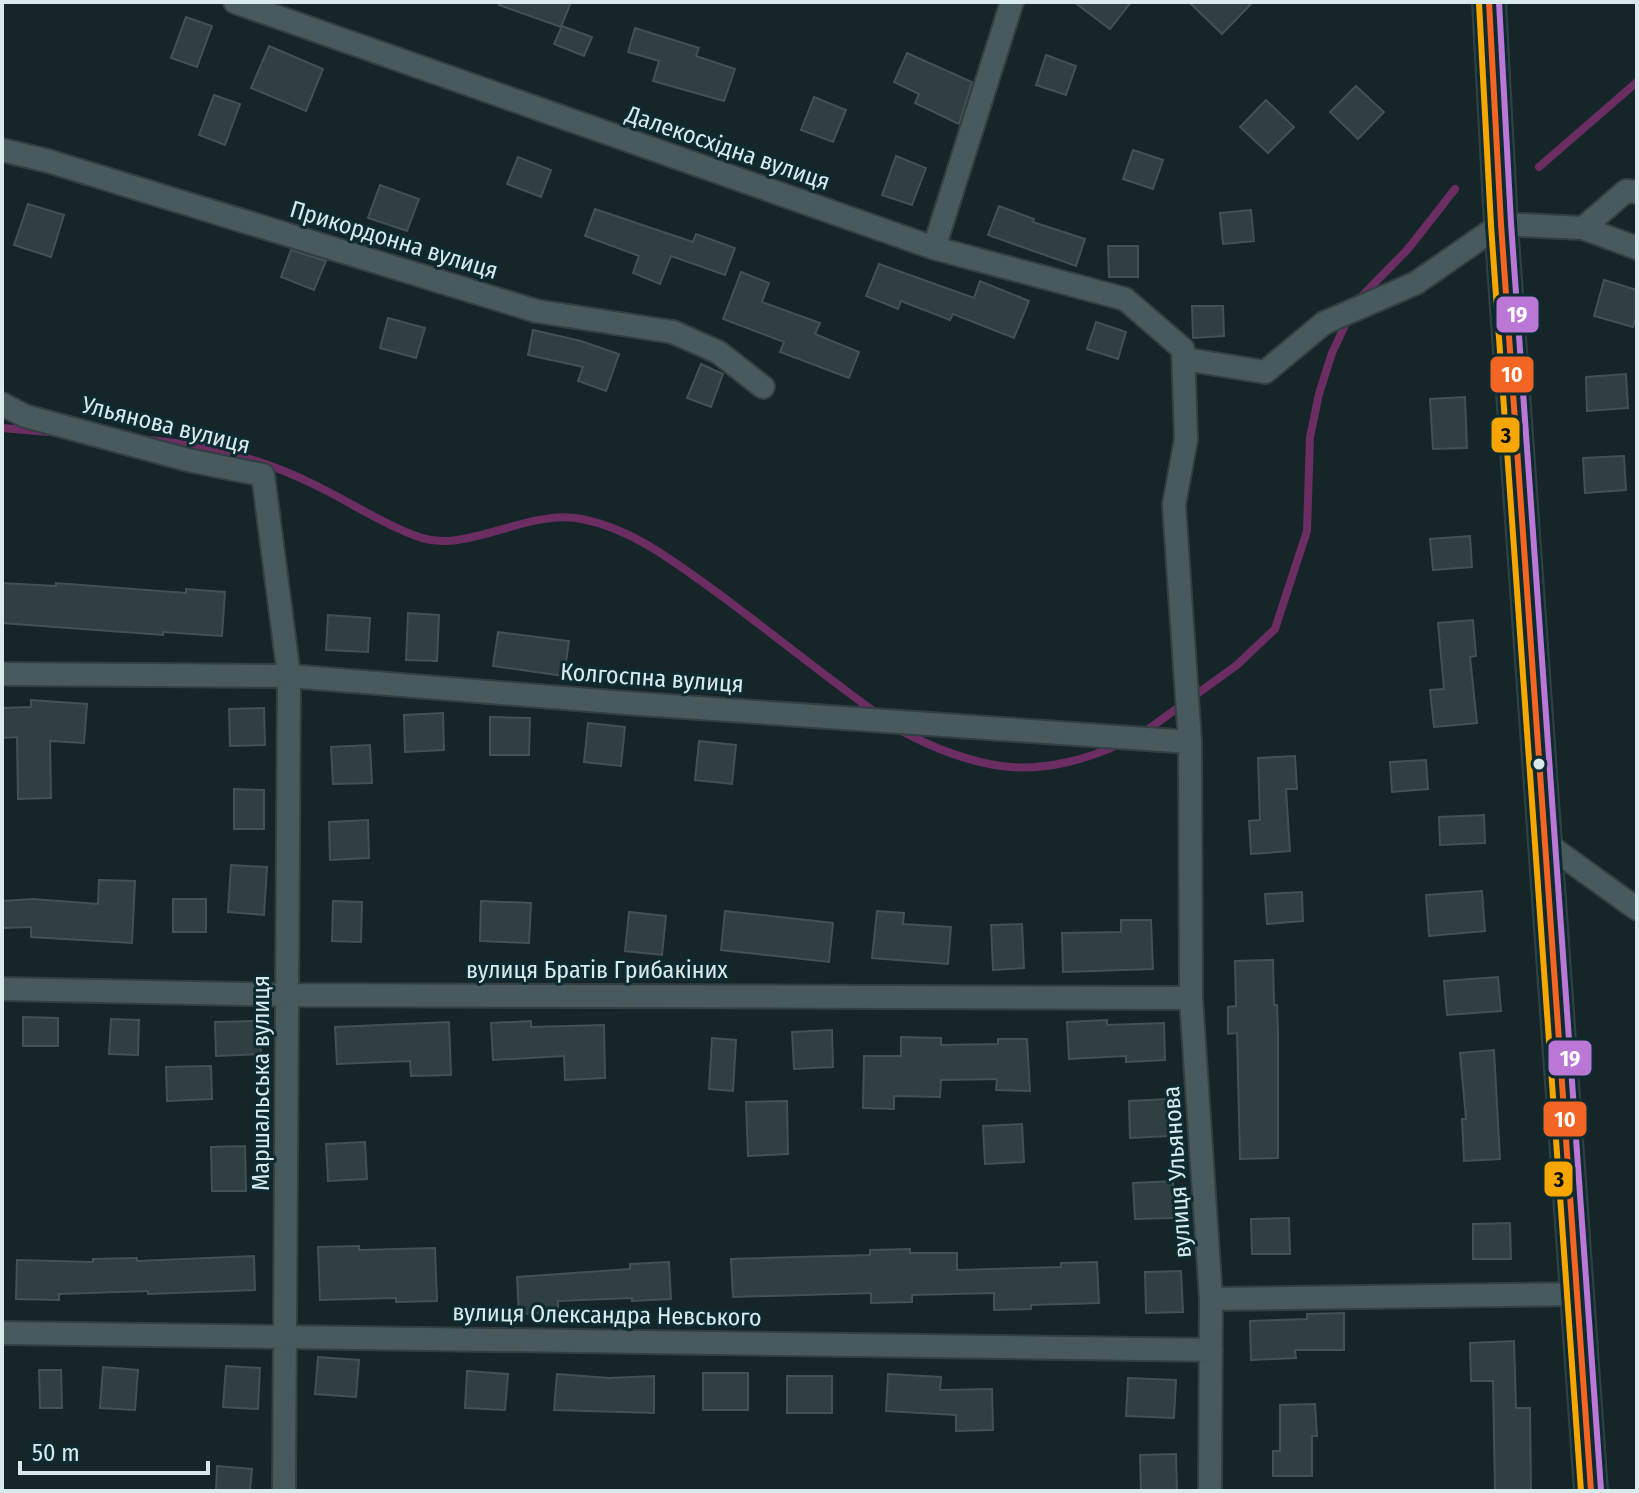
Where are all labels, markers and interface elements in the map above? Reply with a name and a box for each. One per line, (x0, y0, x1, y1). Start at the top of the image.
street label: Далекосхідна вулиця (621, 100, 834, 196)
street label: Прикордонна вулиця (287, 195, 501, 285)
line badge: 19 (1495, 295, 1540, 334)
text: 19 (1507, 301, 1527, 328)
line badge: 10 (1489, 355, 1535, 394)
text: 10 (1501, 361, 1523, 388)
street label: Ульянова вулиця (78, 390, 253, 459)
line badge: 3 (1490, 416, 1521, 454)
text: 3 (1500, 422, 1511, 449)
street label: Колгоспна вулиця (559, 658, 745, 698)
unlabelled marker (1531, 756, 1547, 772)
street label: вулиця Братів Грибакіних (466, 956, 728, 984)
street label: Маршальська вулиця (247, 975, 275, 1191)
line badge: 19 (1547, 1039, 1593, 1077)
text: 19 (1560, 1045, 1580, 1072)
street label: вулиця Ульянова (1157, 1085, 1197, 1259)
line badge: 10 (1542, 1100, 1588, 1138)
text: 10 (1554, 1106, 1576, 1133)
line badge: 3 (1543, 1160, 1574, 1198)
text: 3 (1553, 1166, 1564, 1193)
street label: вулиця Олександра Невського (452, 1298, 762, 1332)
scale bar (20, 1425, 208, 1475)
text: 50 m (32, 1439, 80, 1467)

